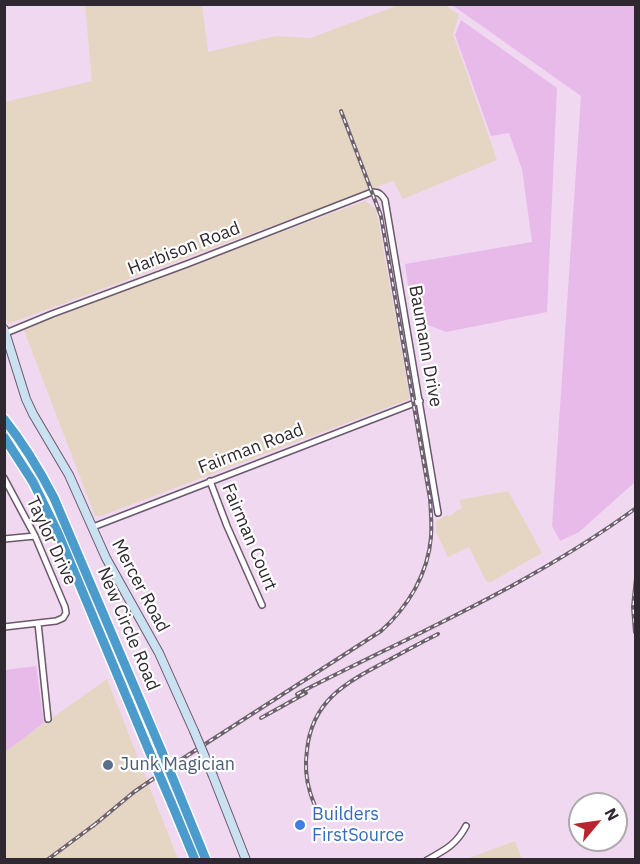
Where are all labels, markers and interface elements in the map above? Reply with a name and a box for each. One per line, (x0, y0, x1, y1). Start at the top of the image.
street label: Harbison Road (125, 218, 243, 280)
street label: Baumann Drive (404, 283, 446, 409)
street label: Fairman Road (195, 419, 307, 479)
street label: Fairman Court (217, 480, 281, 594)
street label: Taylor Drive (21, 493, 81, 589)
street label: Mercer Road (107, 536, 173, 636)
street label: New Circle Road (92, 564, 164, 694)
place label: Junk Magician (120, 754, 235, 776)
marker: Junk Magician (101, 758, 115, 772)
north arrow (568, 792, 628, 852)
place label: Builders FirstSource (312, 804, 404, 846)
text: N (600, 804, 624, 824)
marker: Builders FirstSource (293, 818, 307, 832)

